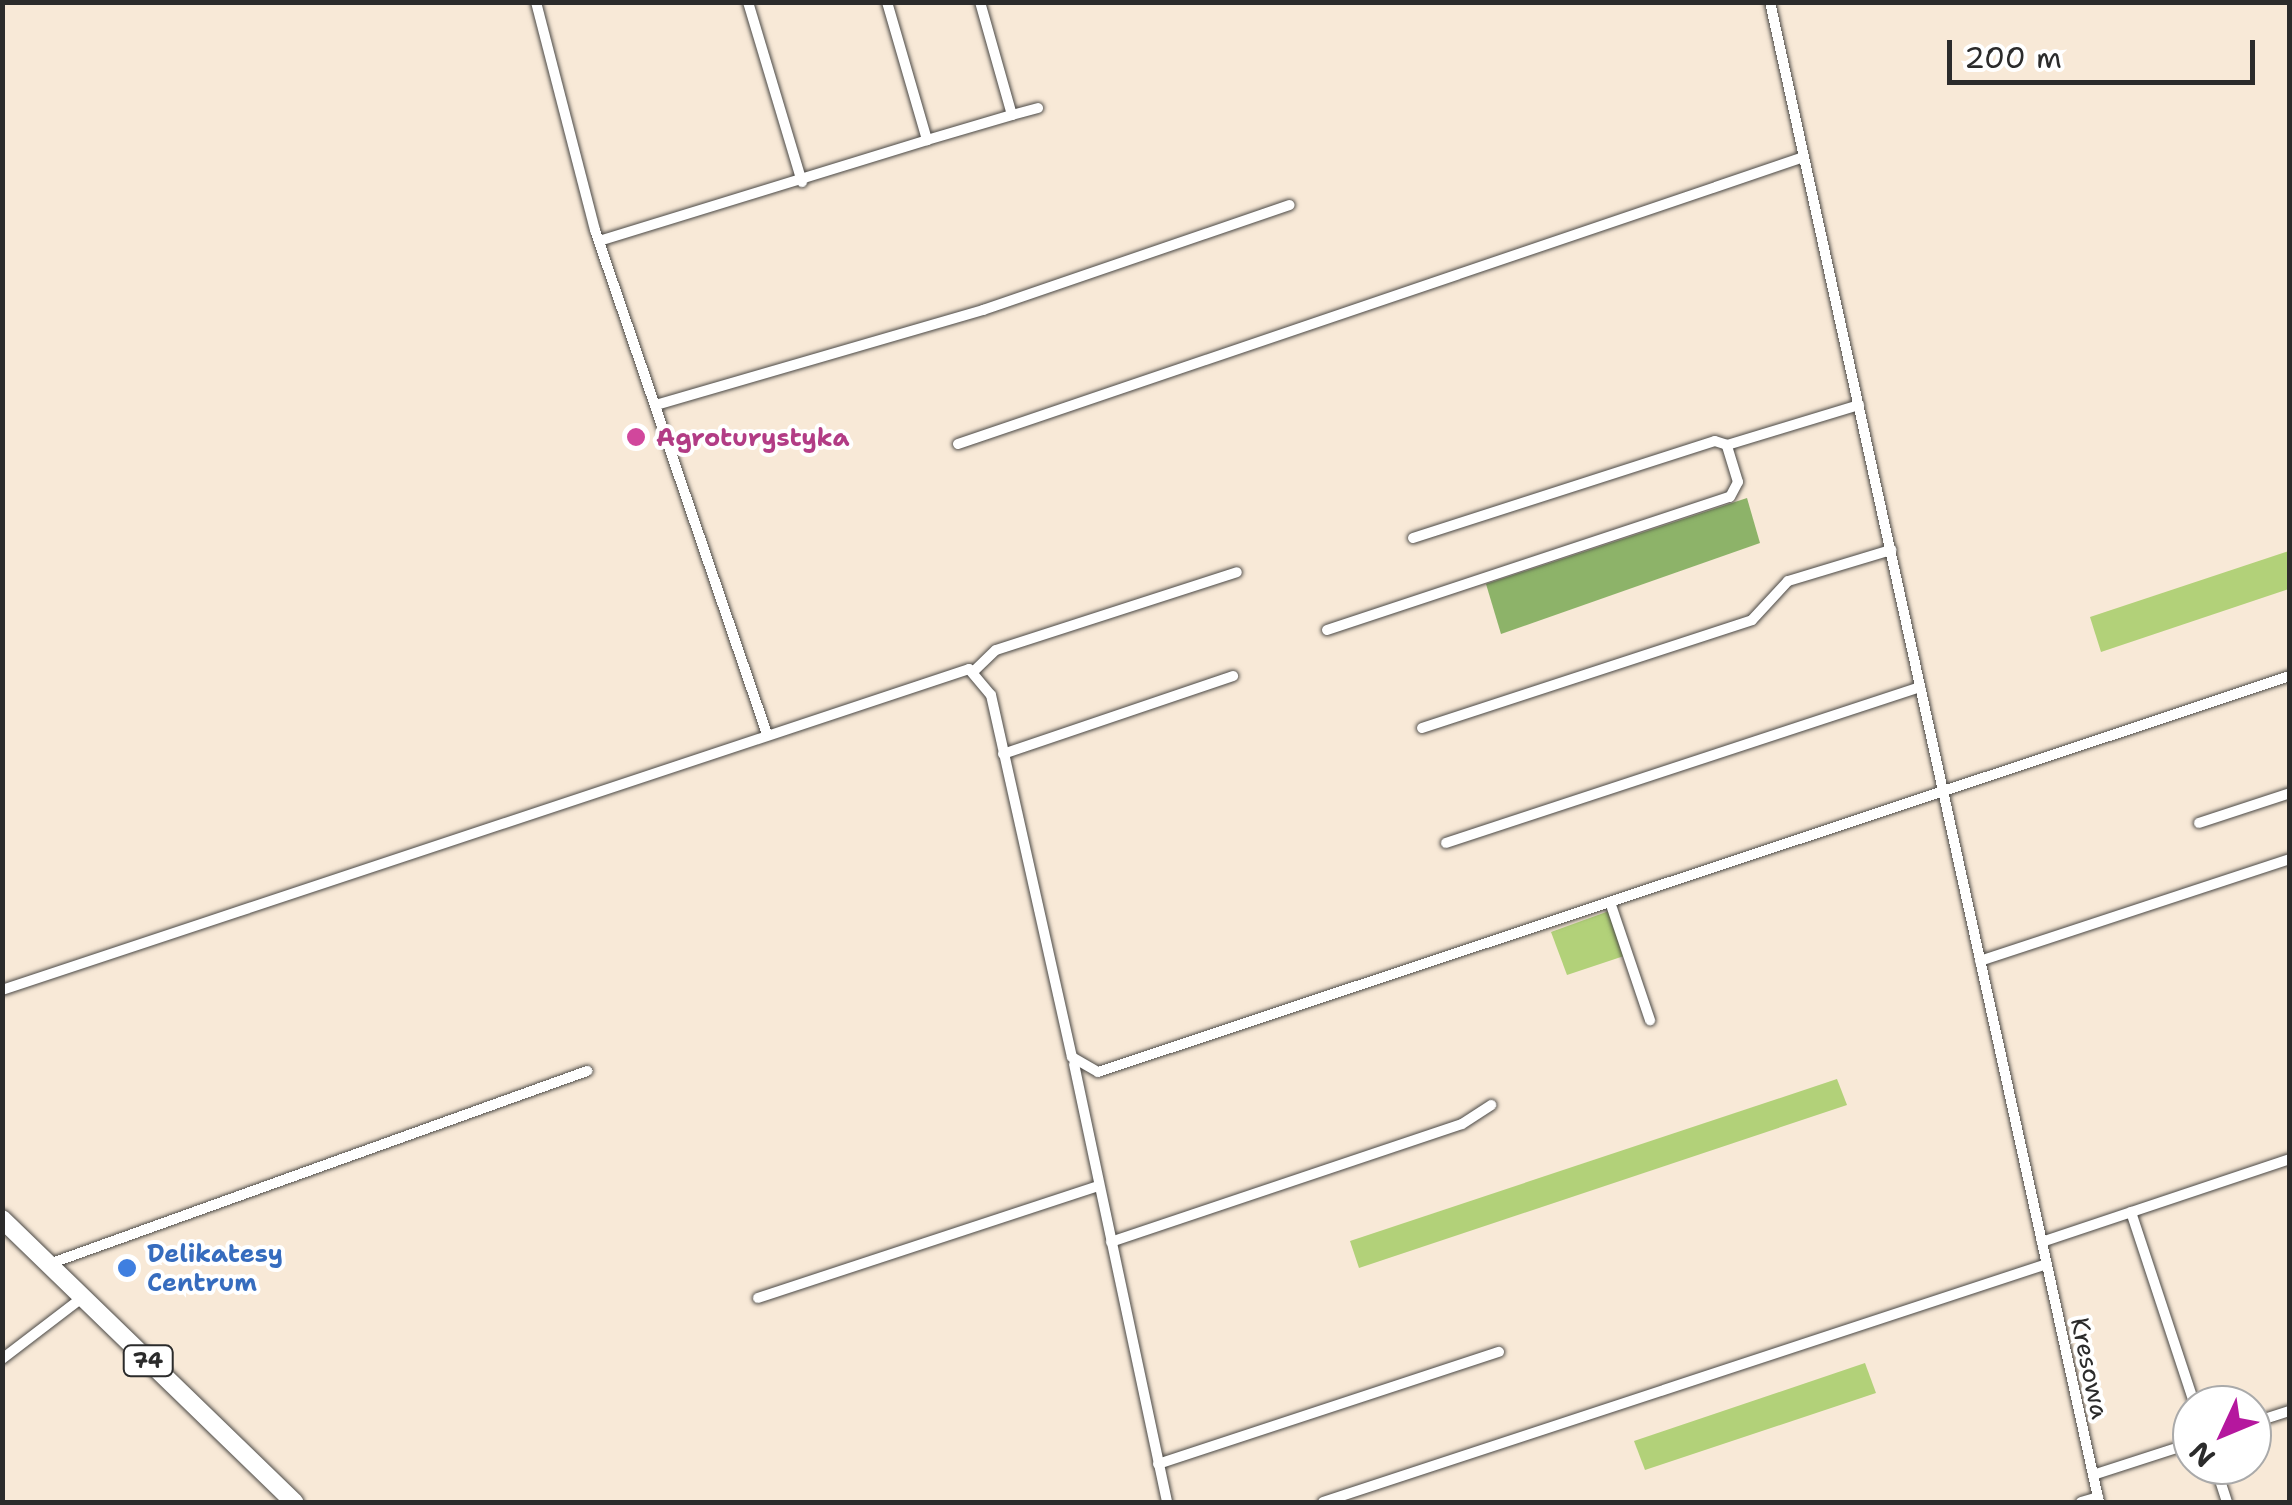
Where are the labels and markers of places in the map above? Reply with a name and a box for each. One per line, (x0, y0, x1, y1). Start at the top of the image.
place label: Agroturystyka (656, 422, 850, 452)
marker: Agroturystyka (625, 426, 647, 448)
place label: Delikatesy Centrum (147, 1239, 283, 1298)
marker: Delikatesy Centrum (116, 1257, 138, 1279)

